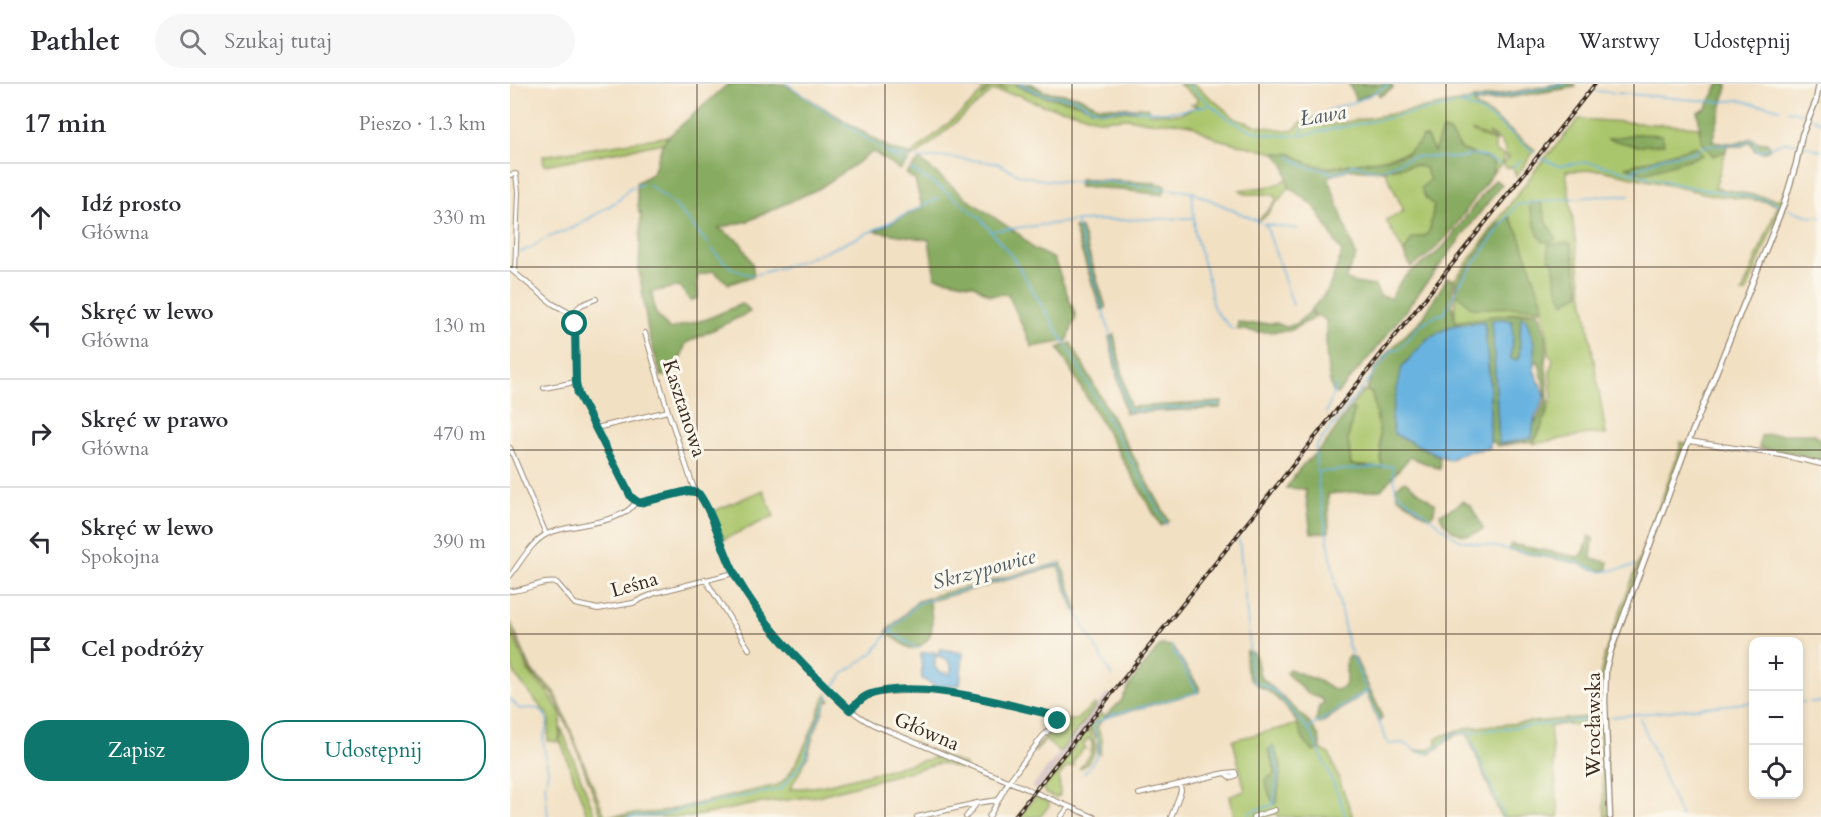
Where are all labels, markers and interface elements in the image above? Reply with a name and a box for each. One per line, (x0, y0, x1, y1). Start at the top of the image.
search box (155, 14, 575, 68)
text: Pathlet (30, 22, 119, 60)
icon: search (176, 25, 209, 58)
text: Szukaj tutaj (224, 26, 332, 56)
text: Mapa (1497, 27, 1546, 56)
text: Warstwy (1579, 27, 1660, 56)
text: Udostępnij (1693, 27, 1791, 56)
water label: Ława (1298, 98, 1348, 133)
text: 17 min (24, 106, 107, 141)
text: Pieszo · 1.3 km (359, 110, 486, 137)
text: Idź prosto (81, 189, 181, 219)
icon: ahead (24, 201, 57, 234)
text: 330 m (433, 204, 486, 231)
text: Główna (81, 219, 149, 246)
text: Skręć w lewo (81, 297, 214, 327)
icon: left (24, 309, 57, 342)
route start (561, 310, 587, 336)
text: 130 m (433, 312, 486, 339)
text: Główna (81, 327, 149, 354)
street label: Kasztanowa (656, 356, 713, 461)
text: Skręć w prawo (81, 405, 228, 435)
icon: right (24, 417, 57, 450)
text: 470 m (433, 420, 486, 447)
text: Główna (81, 435, 149, 462)
text: Skręć w lewo (81, 513, 214, 543)
icon: left (24, 525, 57, 558)
text: 390 m (433, 528, 486, 555)
water label: Skrzypowice (929, 542, 1040, 597)
text: Spokojna (81, 543, 160, 570)
street label: Leśna (607, 565, 661, 604)
icon: arrive (24, 633, 57, 666)
text: Cel podróży (81, 634, 204, 664)
map controls (1749, 637, 1803, 799)
button: + (1749, 637, 1803, 691)
street label: Wrocławska (1580, 672, 1607, 779)
button: − (1749, 691, 1803, 745)
street label: Główna (890, 706, 964, 757)
route end (1044, 707, 1070, 733)
button: Zapisz (24, 720, 249, 781)
button: Udostępnij (261, 720, 486, 781)
button: locate (1749, 745, 1803, 799)

